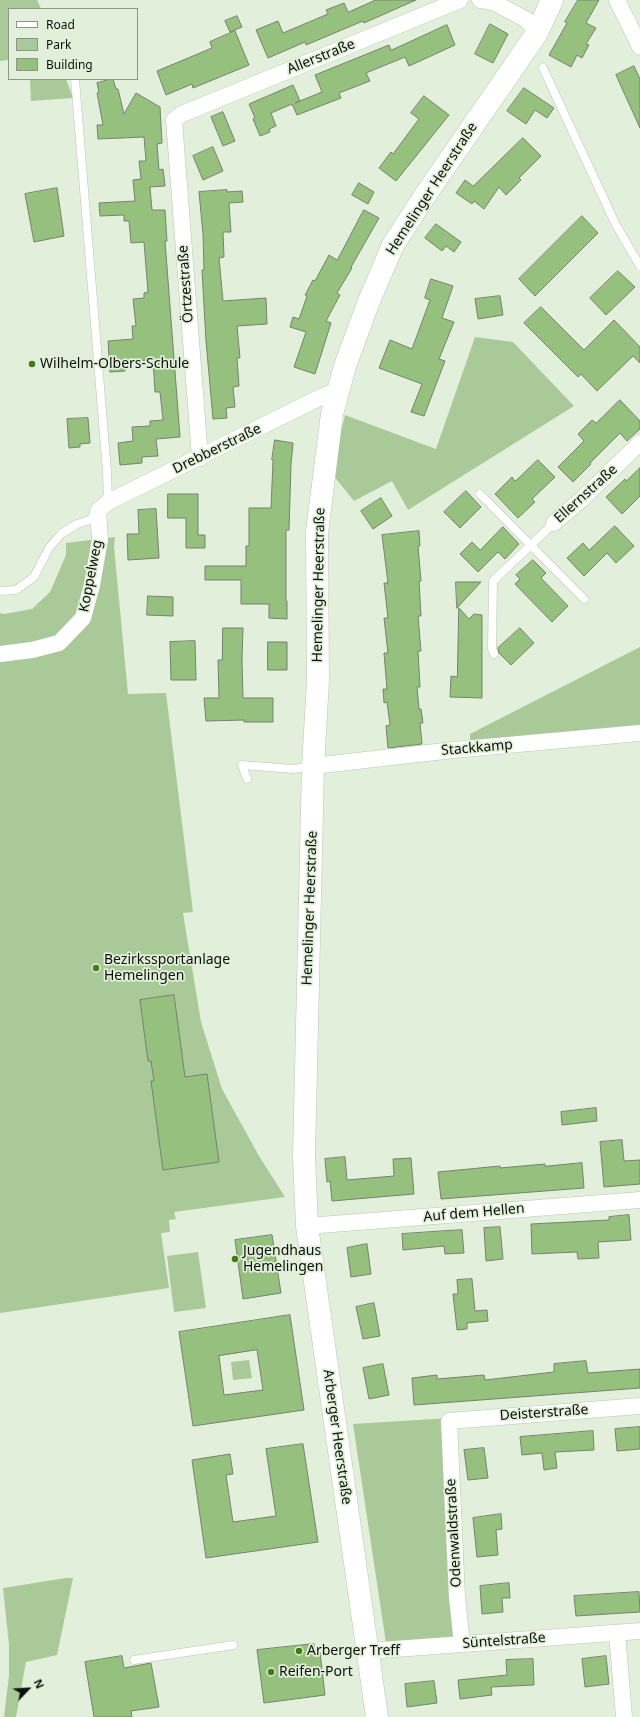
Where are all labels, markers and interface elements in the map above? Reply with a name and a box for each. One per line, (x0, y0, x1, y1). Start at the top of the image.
legend (8, 8, 138, 80)
text: Road (46, 16, 75, 33)
text: Park (46, 36, 71, 53)
street label: Allerstraße (285, 36, 357, 78)
text: Building (46, 56, 93, 73)
street label: Hemelinger Heerstraße (383, 119, 481, 259)
street label: Örtzestraße (175, 244, 197, 324)
place label: Wilhelm-Olbers-Schule (40, 356, 189, 372)
marker: Wilhelm-Olbers-Schule (27, 359, 37, 369)
street label: Drebberstraße (170, 420, 264, 478)
street label: Ellernstraße (551, 461, 621, 527)
street label: Hemelinger Heerstraße (309, 507, 329, 663)
street label: Koppelweg (76, 538, 106, 614)
street label: Stackkamp (440, 737, 514, 759)
street label: Hemelinger Heerstraße (299, 830, 321, 986)
place label: Bezirkssportanlage Hemelingen (104, 952, 230, 984)
marker: Bezirkssportanlage Hemelingen (91, 963, 101, 973)
street label: Auf dem Hellen (423, 1200, 525, 1226)
place label: Jugendhaus Hemelingen (243, 1243, 323, 1276)
marker: Jugendhaus Hemelingen (230, 1254, 240, 1264)
street label: Arberger Heerstraße (319, 1368, 355, 1506)
street label: Deisterstraße (499, 1402, 589, 1424)
street label: Odenwaldstraße (443, 1478, 465, 1588)
street label: Süntelstraße (462, 1630, 546, 1652)
place label: Arberger Treff (307, 1643, 400, 1659)
marker: Arberger Treff (294, 1646, 304, 1656)
place label: Reifen-Port (279, 1664, 353, 1680)
marker: Reifen-Port (266, 1667, 276, 1677)
north arrow (8, 1669, 48, 1709)
text: N (31, 1676, 48, 1691)

